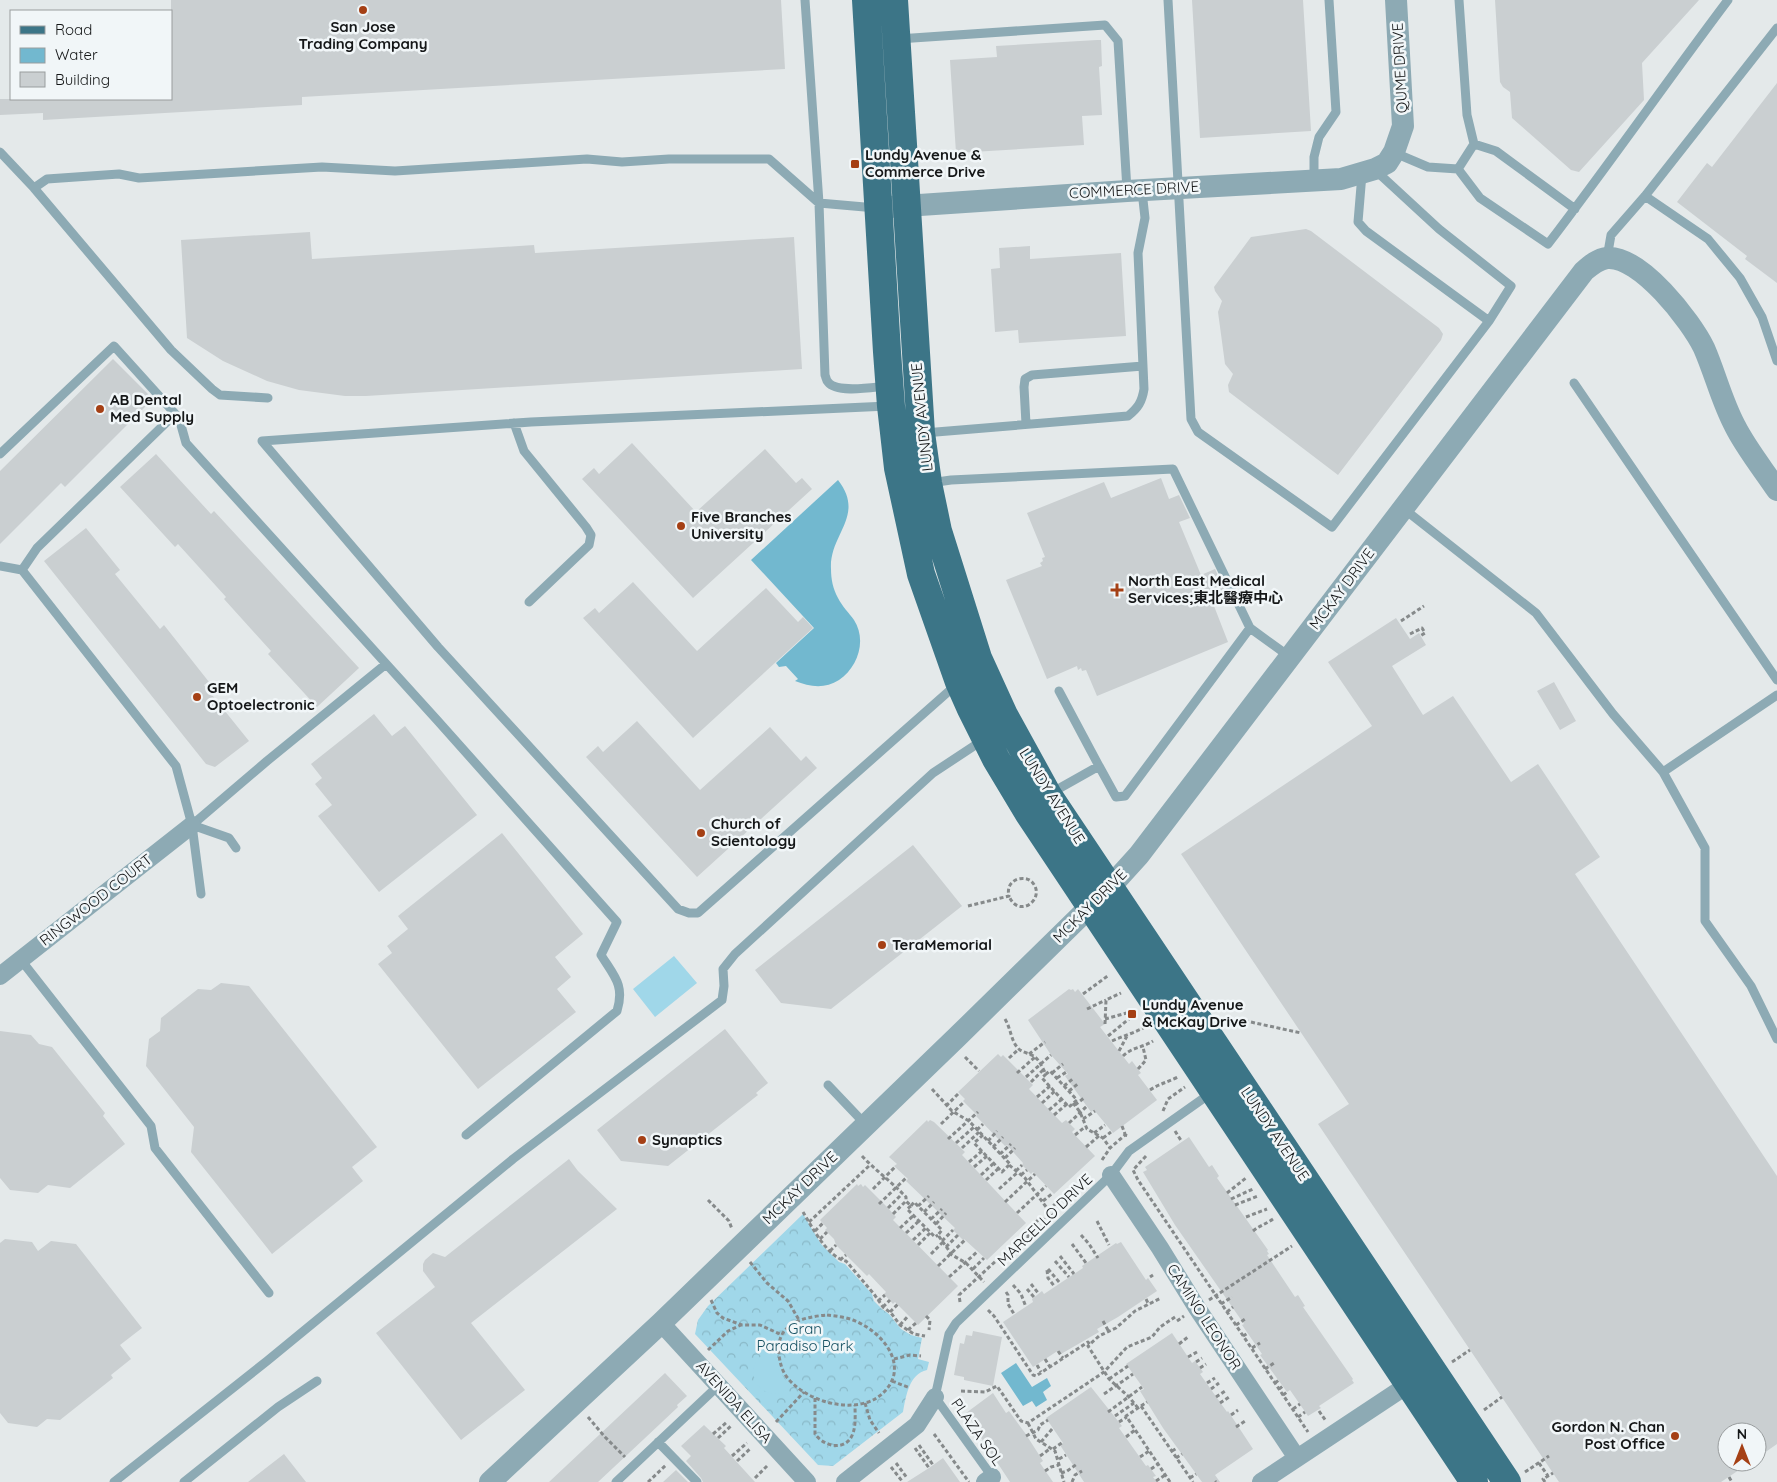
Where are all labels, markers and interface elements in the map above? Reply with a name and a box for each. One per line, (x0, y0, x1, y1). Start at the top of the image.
marker: San Jose Trading Company (357, 4, 369, 16)
legend (10, 10, 172, 100)
place label: San Jose Trading Company (298, 17, 428, 53)
text: Road (55, 20, 92, 39)
street label: QUME DRIVE (1388, 22, 1411, 114)
text: Water (55, 45, 98, 64)
text: Building (55, 70, 110, 89)
place label: Lundy Avenue & Commerce Drive (865, 145, 985, 181)
marker: Lundy Avenue & Commerce Drive (849, 158, 861, 170)
street label: COMMERCE DRIVE (1069, 177, 1199, 202)
street label: LUNDY AVENUE (906, 362, 937, 472)
place label: AB Dental Med Supply (110, 390, 194, 426)
marker: AB Dental Med Supply (94, 403, 106, 415)
place label: Five Branches University (691, 507, 792, 543)
marker: Five Branches University (675, 520, 687, 532)
street label: MCKAY DRIVE (1305, 544, 1378, 633)
place label: North East Medical Services;東北醫療中心 (1128, 571, 1283, 607)
marker: North East Medical Services;東北醫療中心 (1110, 583, 1124, 597)
place label: GEM Optoelectronic (207, 678, 315, 714)
marker: GEM Optoelectronic (191, 691, 203, 703)
street label: LUNDY AVENUE (1015, 744, 1089, 847)
place label: Church of Scientology (711, 814, 796, 850)
marker: Church of Scientology (695, 827, 707, 839)
street label: RINGWOOD COURT (35, 850, 156, 950)
street label: MCKAY DRIVE (1049, 865, 1131, 947)
place label: TeraMemorial (892, 935, 992, 954)
marker: TeraMemorial (876, 939, 888, 951)
place label: Lundy Avenue & McKay Drive (1142, 995, 1247, 1031)
marker: Lundy Avenue & McKay Drive (1126, 1008, 1138, 1020)
street label: LUNDY AVENUE (1237, 1083, 1314, 1184)
place label: Synaptics (652, 1130, 722, 1149)
marker: Synaptics (636, 1134, 648, 1146)
street label: MCKAY DRIVE (758, 1147, 841, 1228)
street label: MARCELLO DRIVE (993, 1169, 1096, 1270)
street label: CAMINO LEONOR (1163, 1260, 1246, 1373)
park label: Gran Paradiso Park (757, 1319, 853, 1355)
street label: AVENIDA ELISA (692, 1357, 777, 1447)
street label: PLAZA SOL (947, 1394, 1008, 1469)
place label: Gordon N. Chan Post Office (1552, 1417, 1665, 1453)
north arrow (1717, 1422, 1767, 1472)
text: N (1737, 1425, 1747, 1443)
marker: Gordon N. Chan Post Office (1669, 1430, 1681, 1442)

